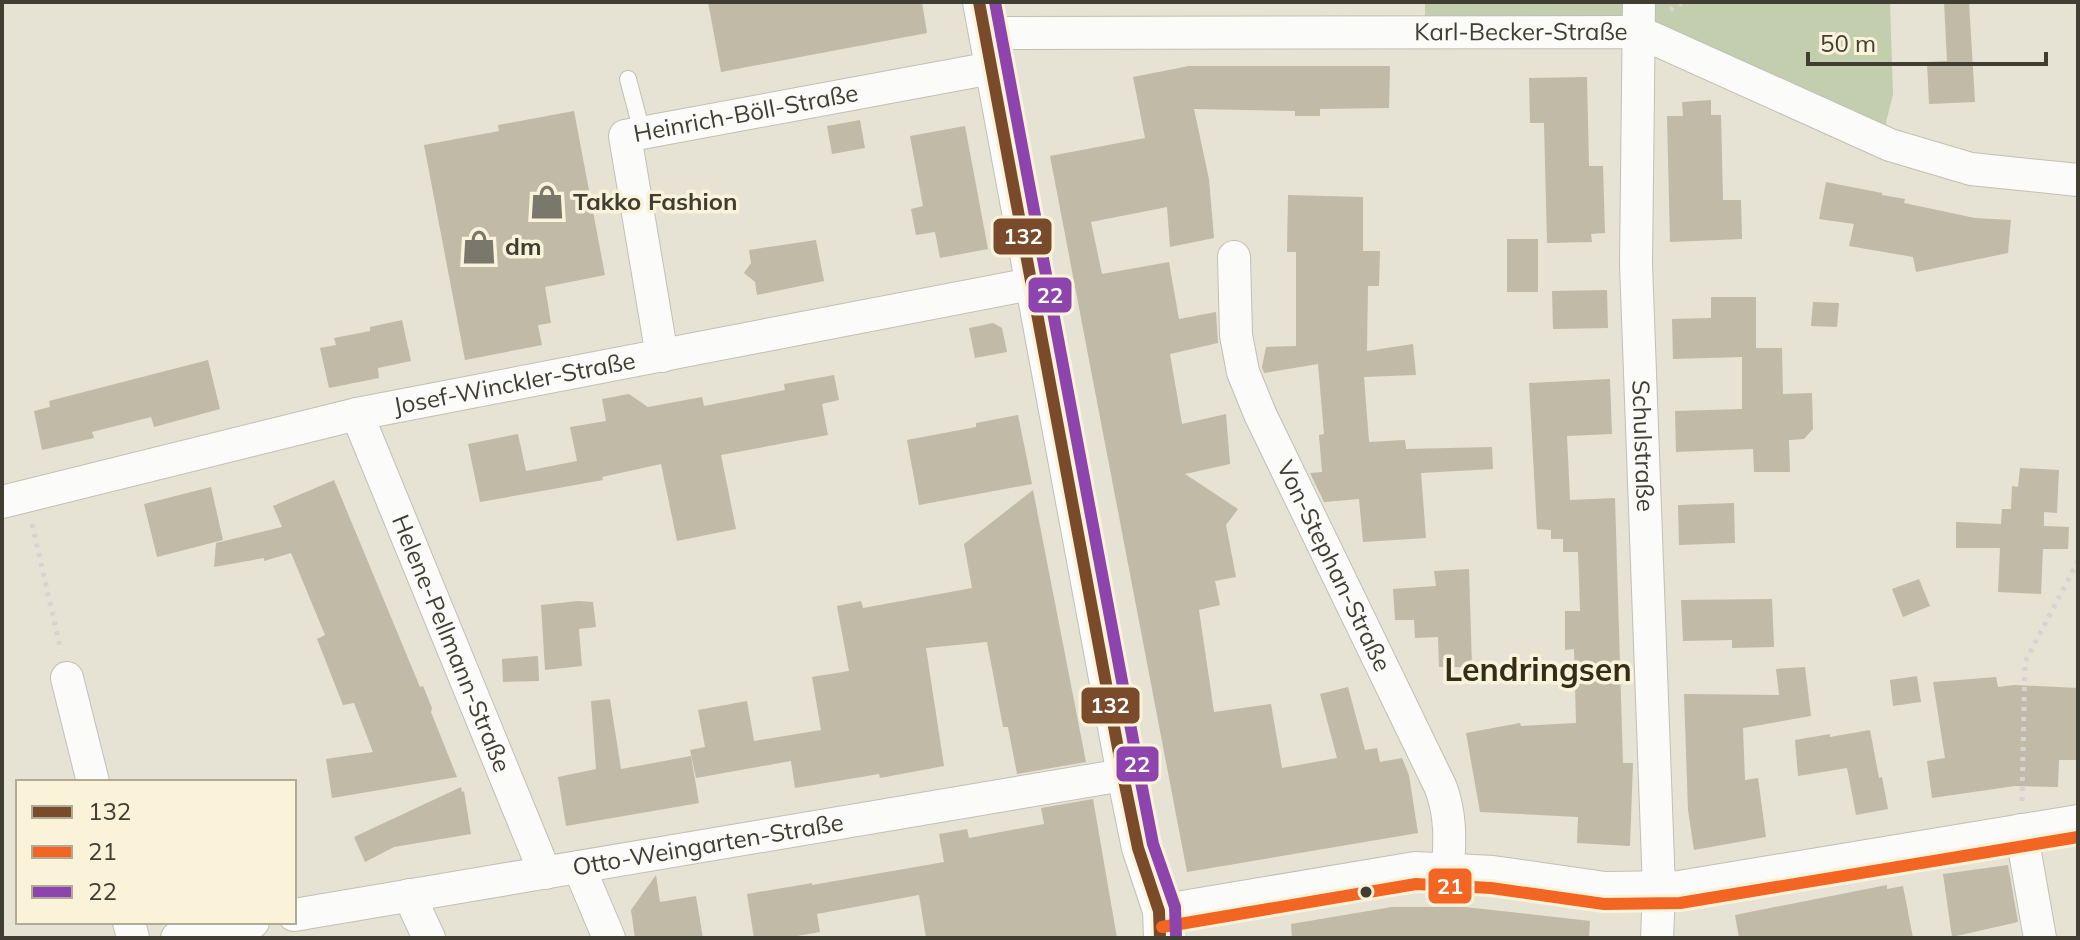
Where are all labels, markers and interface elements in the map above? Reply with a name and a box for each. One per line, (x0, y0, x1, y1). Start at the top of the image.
street label: Karl-Becker-Straße (1414, 16, 1628, 46)
scale bar (1808, 16, 2046, 66)
text: 50 m (1820, 28, 1876, 58)
street label: Heinrich-Böll-Straße (631, 77, 860, 148)
shop icon: Takko Fashion (528, 183, 566, 221)
place label: Takko Fashion (573, 186, 737, 216)
line badge: 132 (992, 217, 1053, 256)
text: 132 (1003, 222, 1043, 250)
shop icon: dm (460, 228, 498, 266)
place label: dm (505, 231, 541, 261)
line badge: 22 (1027, 276, 1073, 314)
text: 22 (1037, 281, 1063, 309)
street label: Josef-Winckler-Straße (391, 345, 638, 421)
street label: Schulstraße (1626, 379, 1661, 512)
street label: Von-Stephan-Straße (1271, 455, 1398, 676)
street label: Helene-Pellmann-Straße (386, 510, 518, 776)
district label: Lendringsen (1444, 649, 1632, 689)
line badge: 132 (1080, 686, 1141, 725)
text: 132 (1090, 691, 1130, 719)
line badge: 22 (1115, 745, 1160, 783)
text: 22 (1124, 750, 1150, 778)
legend (16, 780, 296, 924)
text: 132 (88, 796, 131, 826)
street label: Otto-Weingarten-Straße (570, 806, 846, 882)
text: 21 (88, 836, 117, 866)
line badge: 21 (1427, 867, 1473, 905)
text: 21 (1437, 872, 1463, 900)
text: 22 (88, 876, 117, 906)
unlabelled marker (1358, 884, 1374, 900)

